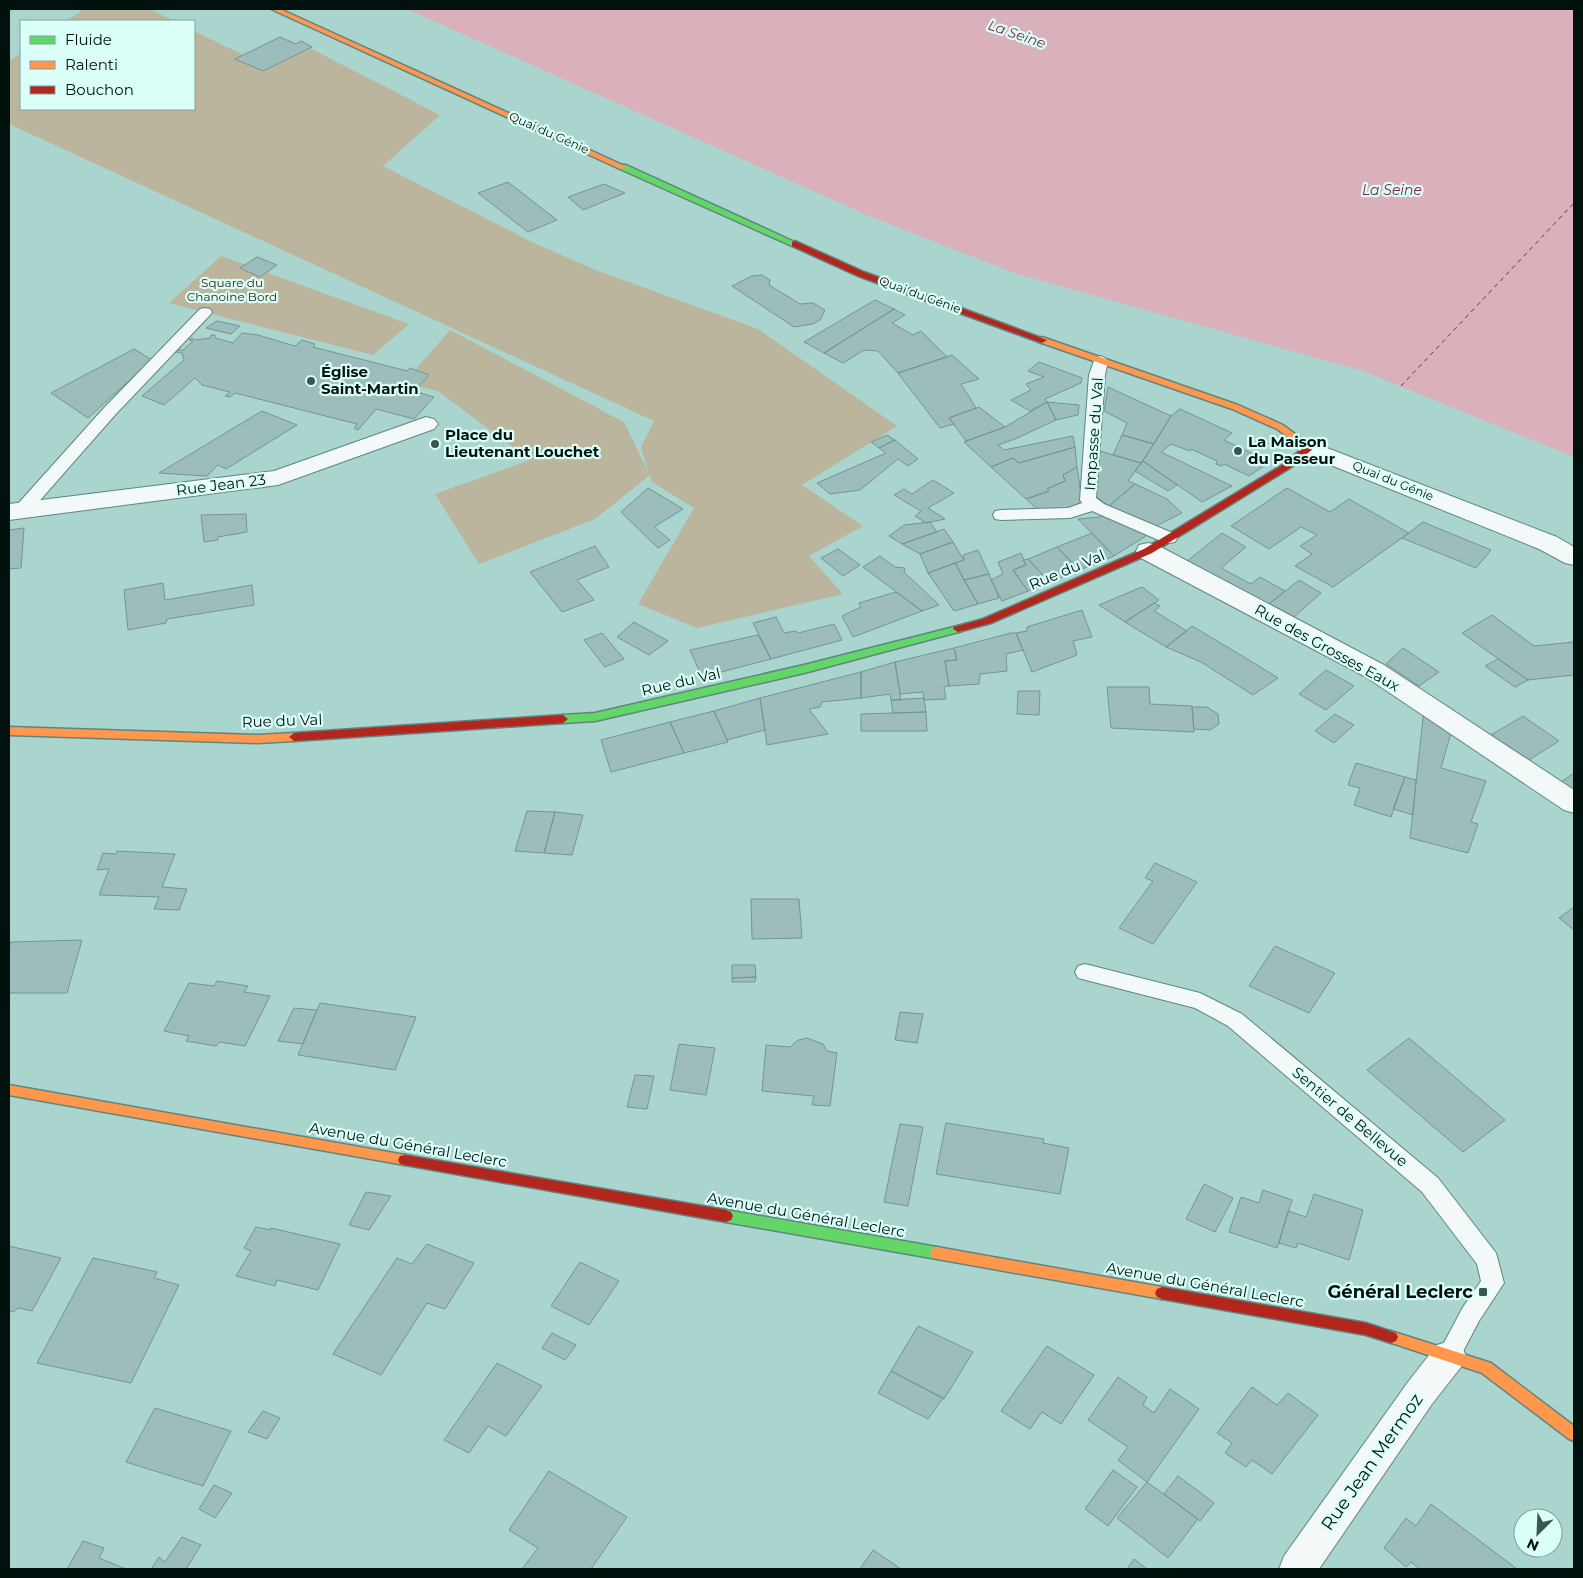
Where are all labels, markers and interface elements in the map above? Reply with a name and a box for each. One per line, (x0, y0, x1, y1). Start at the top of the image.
water label: La Seine (986, 16, 1048, 52)
legend (20, 20, 195, 110)
text: Fluide (65, 30, 112, 49)
text: Ralenti (65, 55, 118, 74)
text: Bouchon (65, 80, 134, 99)
street label: Quai du Génie (507, 108, 592, 157)
water label: La Seine (1362, 181, 1422, 199)
street label: Quai du Génie (877, 273, 963, 316)
park label: Square du Chanoine Bord (187, 275, 277, 304)
place label: Église Saint-Martin (321, 362, 419, 398)
marker: Église Saint-Martin (305, 375, 317, 387)
street label: Impasse du Val (1080, 377, 1107, 491)
place label: Place du Lieutenant Louchet (445, 425, 600, 461)
place label: La Maison du Passeur (1248, 432, 1336, 468)
marker: Place du Lieutenant Louchet (429, 438, 441, 450)
marker: La Maison du Passeur (1232, 445, 1244, 457)
street label: Quai du Génie (1350, 457, 1436, 504)
street label: Rue Jean 23 (175, 470, 267, 499)
street label: Rue du Val (1026, 545, 1108, 594)
street label: Rue des Grosses Eaux (1251, 600, 1403, 695)
street label: Rue du Val (639, 663, 722, 700)
street label: Rue du Val (241, 710, 323, 731)
street label: Sentier de Bellevue (1289, 1063, 1412, 1171)
street label: Avenue du Général Leclerc (308, 1118, 508, 1171)
street label: Avenue du Général Leclerc (706, 1188, 906, 1241)
street label: Avenue du Général Leclerc (1105, 1258, 1305, 1311)
place label: Général Leclerc (1327, 1281, 1473, 1303)
marker: Général Leclerc (1477, 1286, 1489, 1298)
street label: Rue Jean Mermoz (1316, 1389, 1428, 1535)
north arrow (1513, 1508, 1563, 1558)
text: N (1524, 1534, 1542, 1555)

